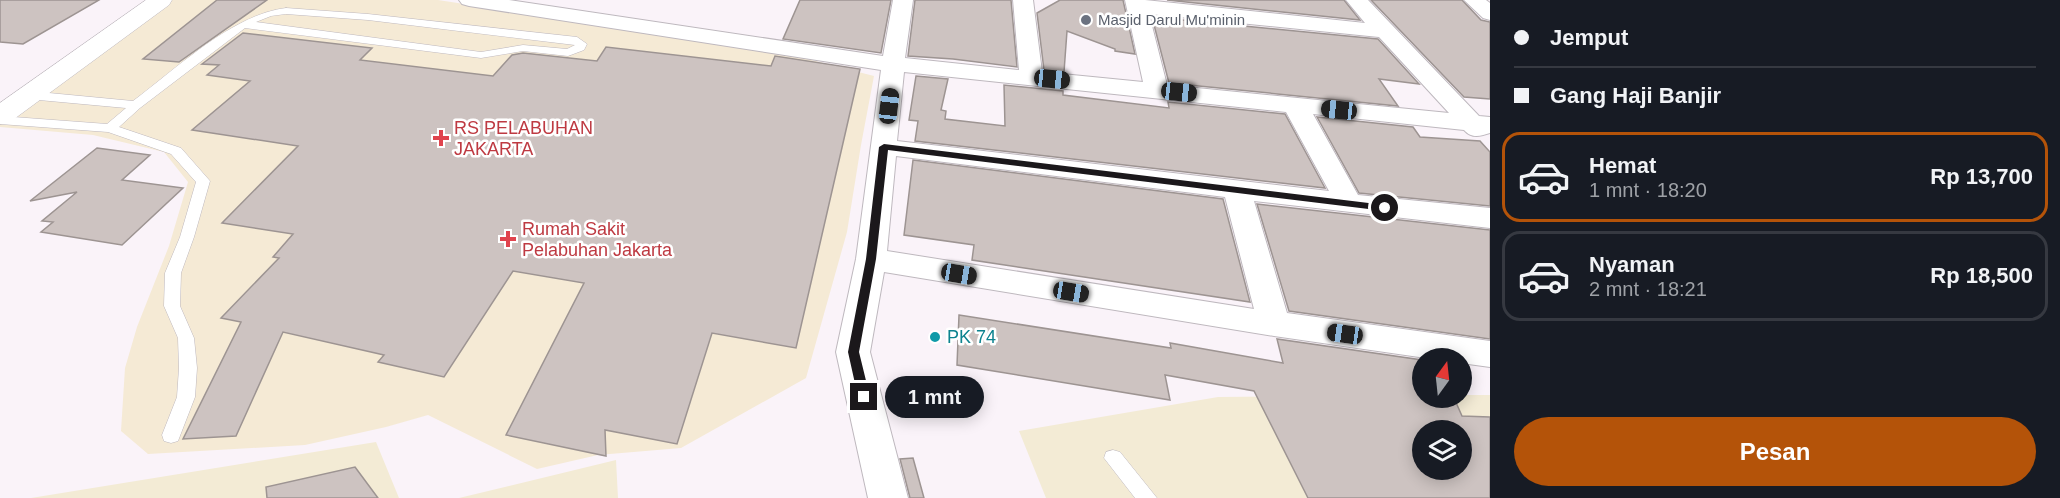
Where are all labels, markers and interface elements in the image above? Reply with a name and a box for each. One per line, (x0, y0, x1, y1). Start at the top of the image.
place label: Masjid Darul Mu'minin (1098, 11, 1245, 28)
marker: Masjid Darul Mu'minin (1079, 13, 1093, 27)
text: Jemput (1550, 25, 1628, 50)
car (1033, 68, 1071, 90)
car (1160, 81, 1198, 103)
text: Gang Haji Banjir (1550, 83, 1721, 108)
car (878, 87, 900, 125)
car (1320, 99, 1358, 121)
place label: RS PELABUHAN JAKARTA (454, 118, 593, 159)
marker: RS PELABUHAN JAKARTA (432, 129, 450, 147)
icon: car (1517, 150, 1571, 204)
text: Hemat (1589, 153, 1656, 178)
text: Rp 13,700 (1930, 164, 2033, 189)
text: 1 mnt · 18:20 (1589, 179, 1707, 201)
route start (1371, 194, 1398, 221)
place label: Rumah Sakit Pelabuhan Jakarta (522, 219, 673, 260)
marker: Rumah Sakit Pelabuhan Jakarta (499, 230, 517, 248)
icon: car (1517, 249, 1571, 303)
text: Nyaman (1589, 252, 1675, 277)
car (940, 262, 978, 286)
text: Rp 18,500 (1930, 263, 2033, 288)
text: 2 mnt · 18:21 (1589, 278, 1707, 300)
car (1052, 280, 1090, 304)
car (1326, 323, 1364, 345)
place label: PK 74 (947, 327, 996, 347)
marker: PK 74 (928, 330, 942, 344)
north arrow (1412, 348, 1472, 408)
map controls (1412, 348, 1472, 480)
callout: 1 mnt (885, 376, 984, 418)
route end (850, 383, 877, 410)
text: 1 mnt (908, 386, 961, 408)
button: Pesan (1514, 417, 2036, 486)
button: layers (1412, 420, 1472, 480)

